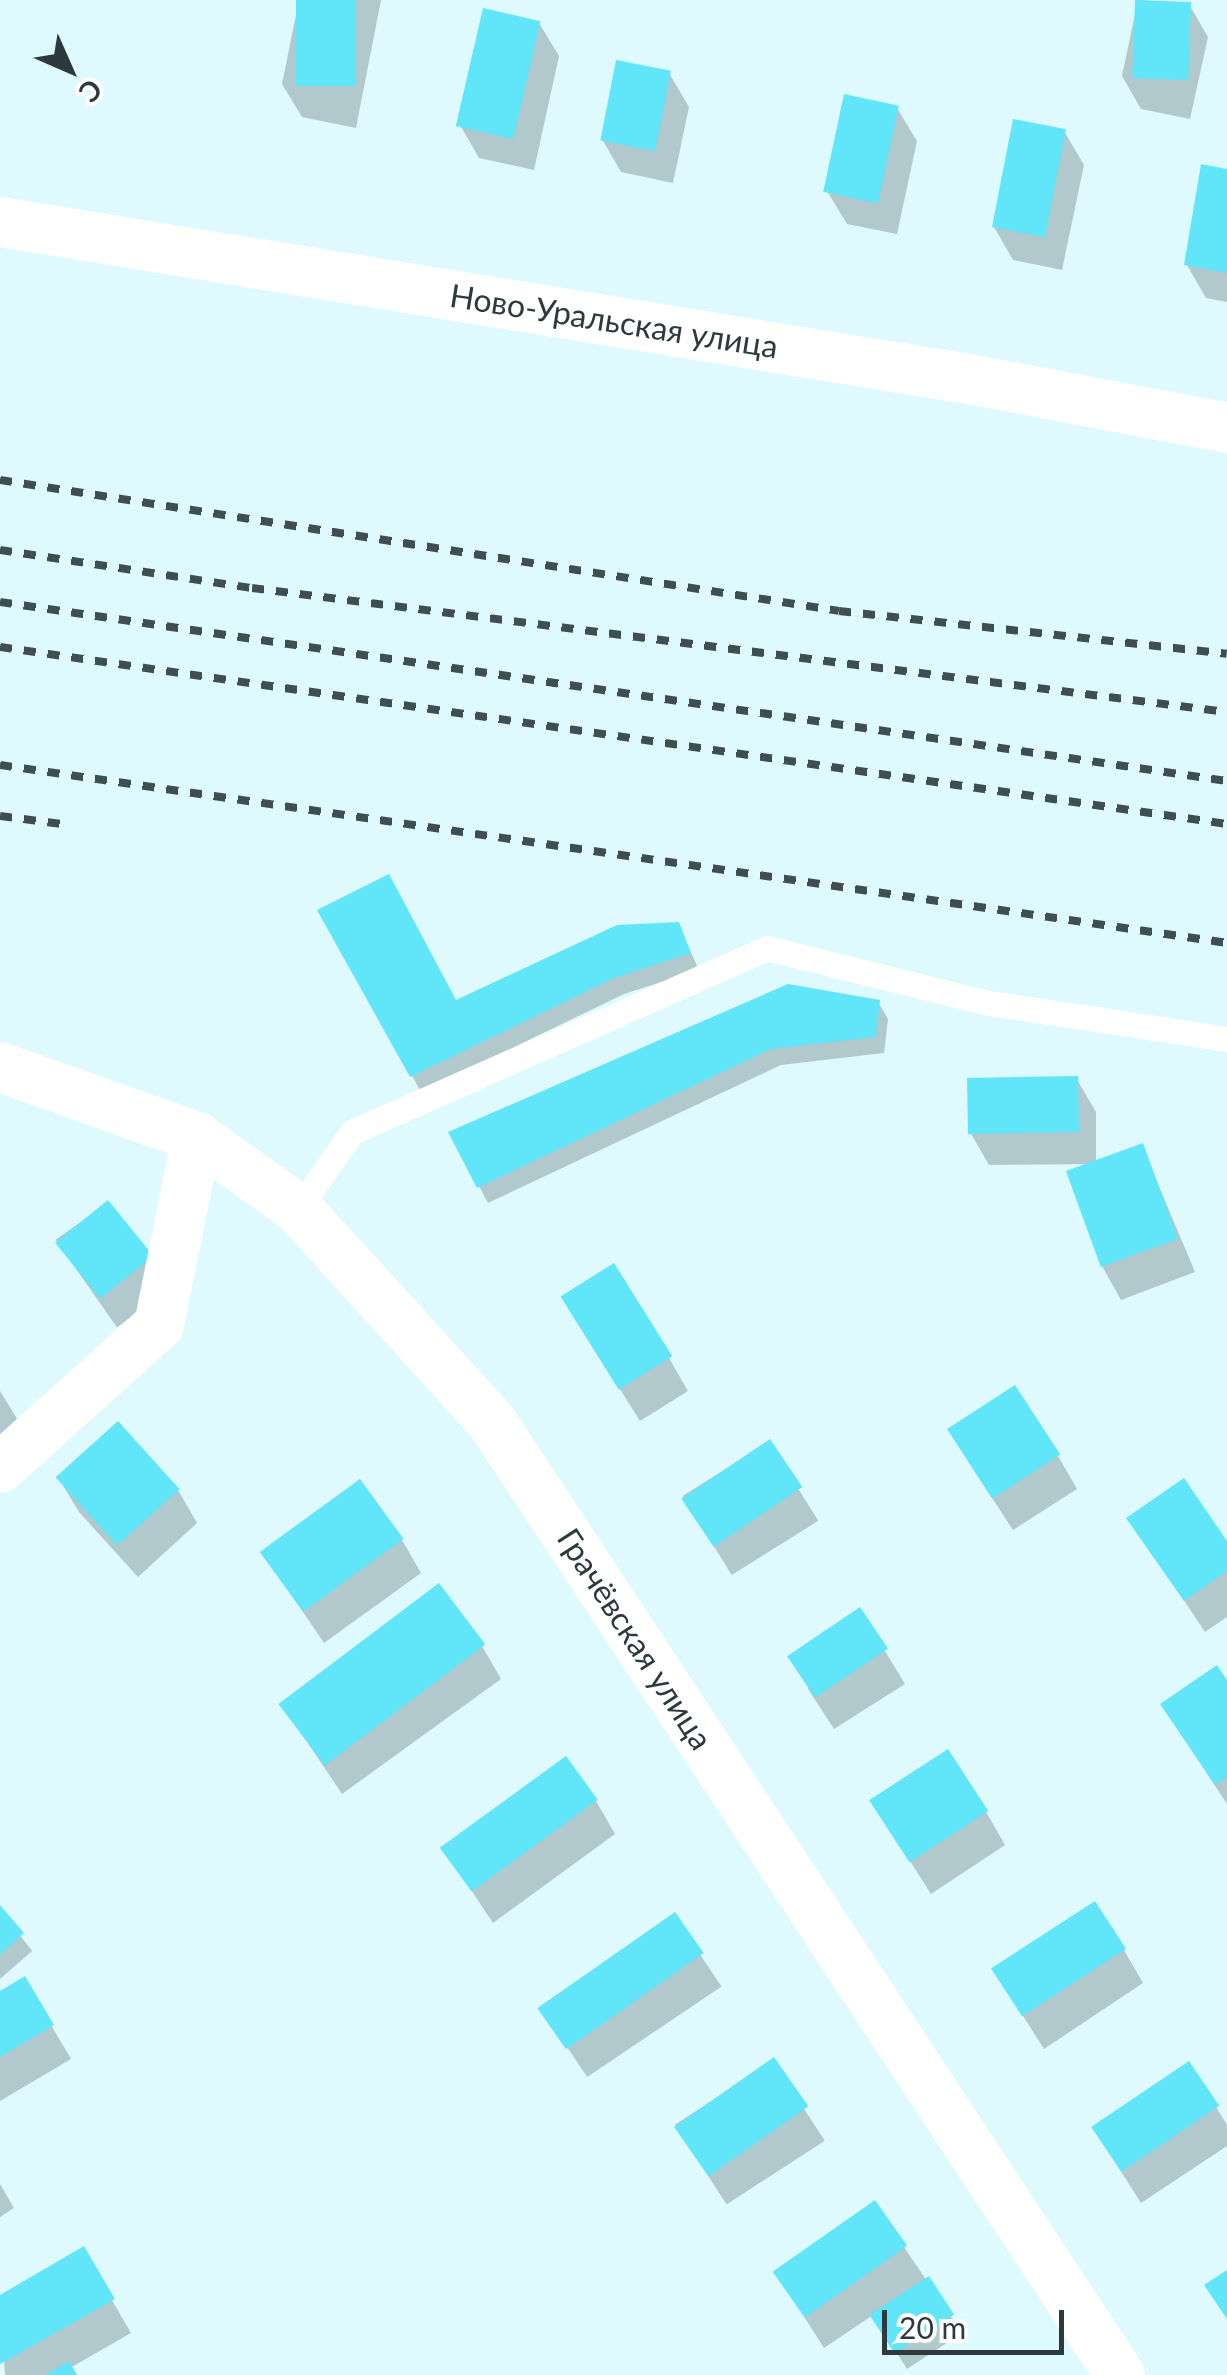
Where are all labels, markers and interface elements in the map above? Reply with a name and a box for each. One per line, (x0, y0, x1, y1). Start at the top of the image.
north arrow (20, 20, 120, 120)
text: С (73, 73, 110, 110)
street label: Ново-Уральская улица (447, 276, 781, 366)
street label: Грачёвская улица (549, 1521, 721, 1757)
scale bar (887, 2290, 1070, 2352)
text: 20 m (899, 2309, 966, 2345)

